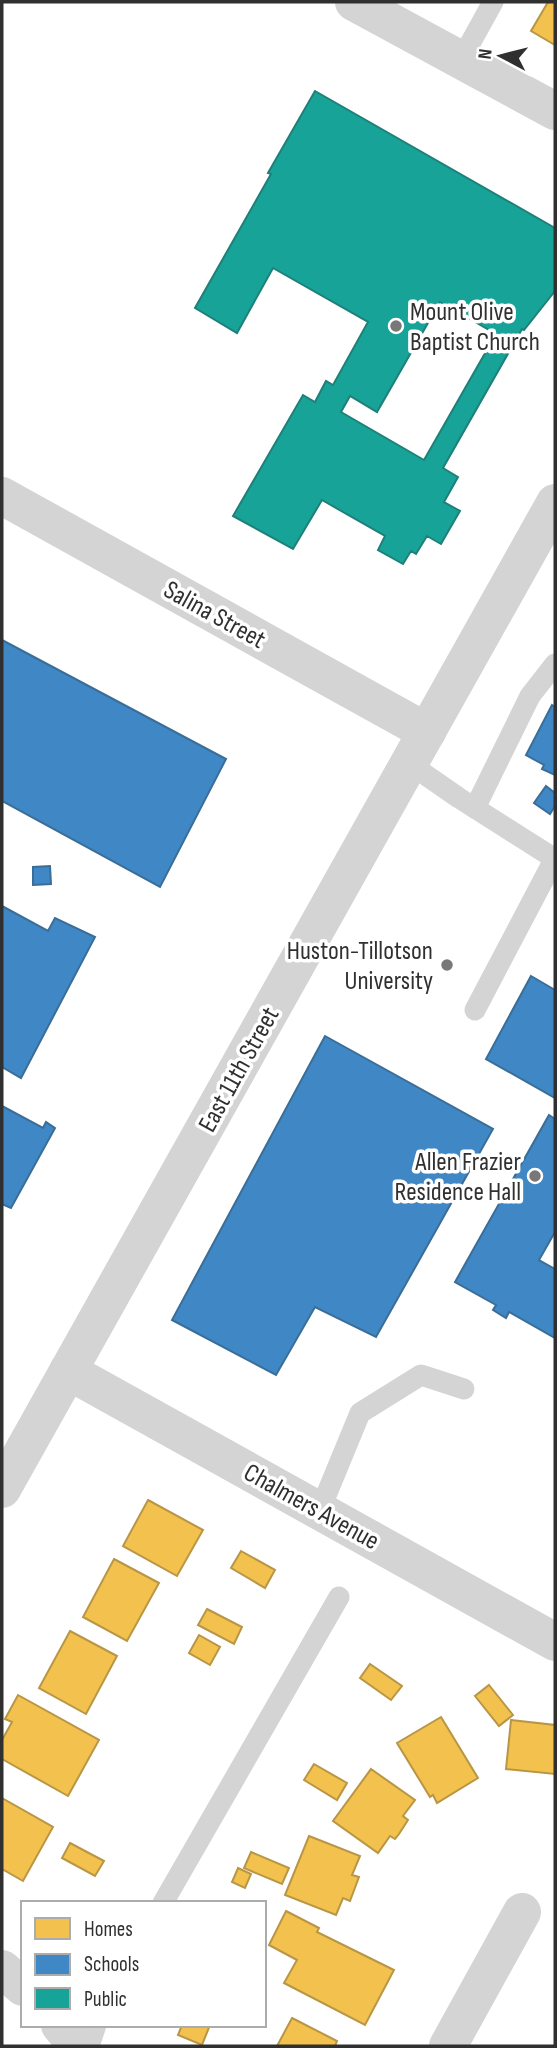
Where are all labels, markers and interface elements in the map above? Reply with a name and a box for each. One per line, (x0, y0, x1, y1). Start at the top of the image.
north arrow (466, 21, 536, 91)
text: N (474, 48, 498, 61)
place label: Mount Olive Baptist Church (410, 297, 540, 358)
marker: Mount Olive Baptist Church (388, 318, 404, 334)
street label: Salina Street (158, 575, 271, 656)
place label: Huston-Tillotson University (287, 936, 433, 997)
marker: Huston-Tillotson University (439, 957, 455, 973)
street label: East 11th Street (192, 1002, 286, 1138)
place label: Allen Frazier Residence Hall (394, 1147, 522, 1208)
marker: Allen Frazier Residence Hall (527, 1168, 543, 1184)
street label: Chalmers Avenue (238, 1457, 384, 1557)
legend (21, 1901, 266, 2027)
text: Homes (84, 1917, 133, 1942)
text: Schools (84, 1952, 139, 1977)
text: Public (84, 1987, 127, 2012)

